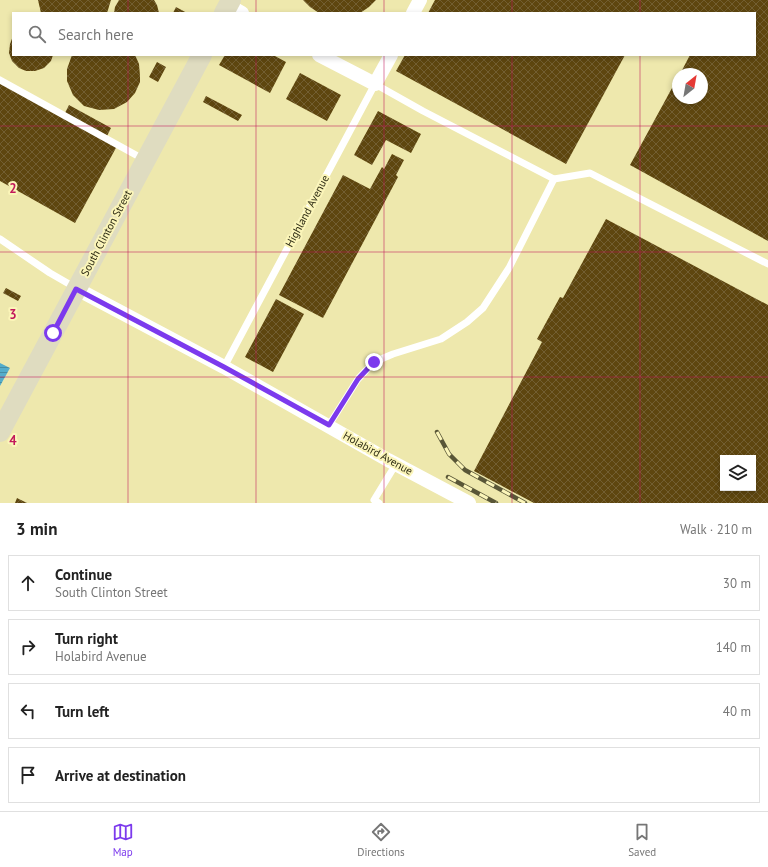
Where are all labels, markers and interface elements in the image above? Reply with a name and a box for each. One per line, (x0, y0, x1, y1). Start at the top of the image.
search box (12, 12, 756, 56)
icon: search (26, 23, 48, 45)
text: Search here (58, 25, 134, 44)
north arrow (672, 68, 708, 104)
street label: Highland Avenue (282, 172, 332, 250)
text: 2 (9, 180, 17, 197)
street label: South Clinton Street (77, 187, 135, 278)
text: 3 (9, 306, 17, 323)
route start (44, 324, 62, 342)
route end (365, 353, 383, 371)
street label: Holabird Avenue (341, 428, 416, 478)
text: 4 (9, 432, 17, 449)
map controls (720, 455, 756, 491)
button: layers (720, 455, 756, 491)
text: 3 min (16, 518, 57, 540)
text: Walk · 210 m (680, 521, 752, 538)
text: Continue (55, 565, 112, 584)
icon: ahead (17, 572, 39, 594)
text: 30 m (723, 575, 751, 592)
text: South Clinton Street (55, 584, 168, 601)
text: Turn right (55, 629, 118, 648)
icon: right (17, 636, 39, 658)
text: 140 m (716, 639, 751, 656)
text: Holabird Avenue (55, 648, 147, 665)
icon: left (17, 700, 39, 722)
text: Turn left (55, 702, 109, 721)
text: 40 m (723, 703, 751, 720)
icon: arrive (17, 764, 39, 786)
text: Arrive at destination (55, 766, 186, 785)
tab: Map (112, 821, 134, 859)
tab: Directions (357, 821, 405, 859)
tab: Saved (628, 821, 656, 859)

